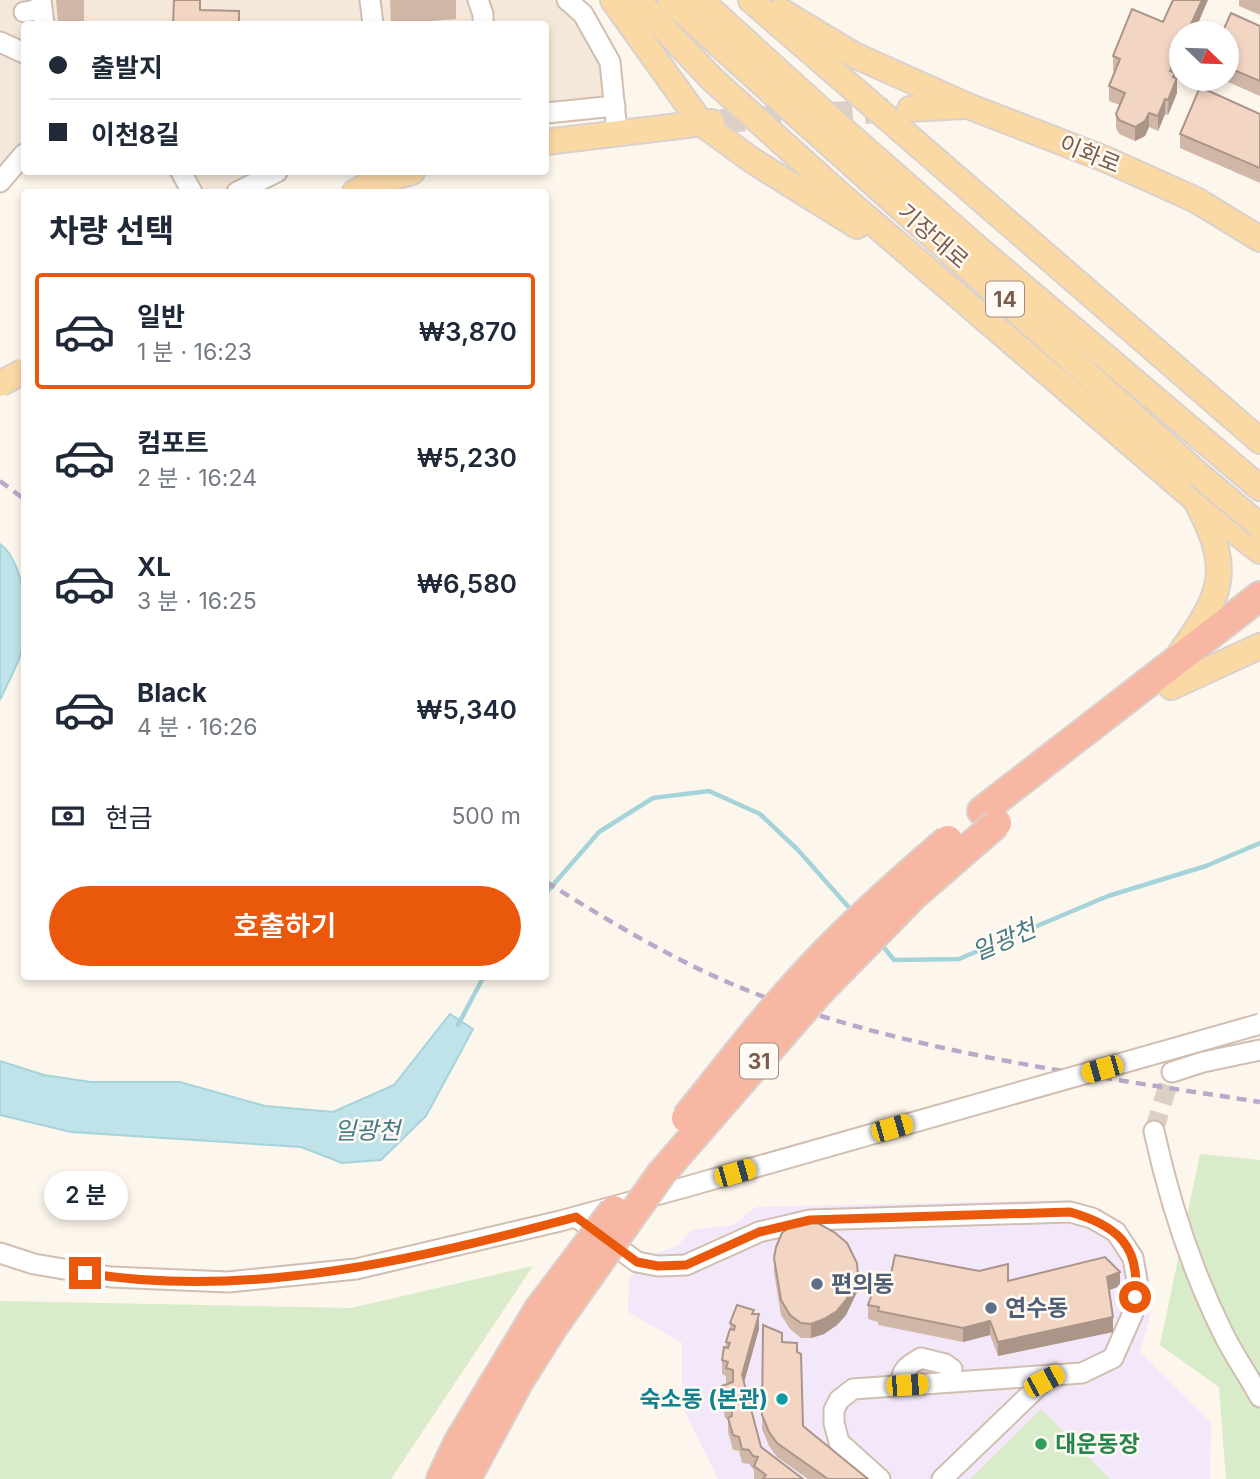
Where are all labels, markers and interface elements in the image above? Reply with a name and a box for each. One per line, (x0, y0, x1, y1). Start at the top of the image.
north arrow (1169, 21, 1239, 91)
map controls (1169, 21, 1239, 91)
text: 출발지 (91, 52, 163, 83)
text: 이천8길 (91, 119, 180, 150)
street label: 이화로 (1055, 129, 1125, 179)
street label: 기장대로 (892, 198, 974, 274)
text: 차량 선택 (49, 211, 174, 250)
road number: 14 (986, 282, 1024, 316)
icon: car (53, 300, 116, 363)
text: 일반 (137, 301, 185, 332)
text: ₩3,870 (419, 316, 517, 347)
text: 1 분 · 16:23 (137, 338, 252, 366)
icon: car (53, 426, 116, 489)
text: 컴포트 (137, 427, 209, 458)
text: ₩5,230 (417, 442, 517, 473)
text: 2 분 · 16:24 (137, 464, 257, 492)
text: XL (137, 551, 171, 582)
icon: car (53, 552, 116, 615)
text: ₩6,580 (417, 568, 517, 599)
text: 3 분 · 16:25 (137, 587, 257, 615)
text: Black (137, 677, 207, 708)
icon: car (53, 678, 116, 741)
text: ₩5,340 (416, 694, 517, 725)
text: 4 분 · 16:26 (137, 713, 258, 741)
icon: cash (49, 797, 87, 835)
text: 현금 (105, 802, 153, 833)
text: 500 m (451, 802, 521, 830)
button: 호출하기 (49, 886, 521, 966)
water label: 일광천 (968, 913, 1043, 966)
road number: 31 (740, 1044, 778, 1078)
car (1079, 1053, 1126, 1085)
car (869, 1112, 916, 1144)
water label: 일광천 (334, 1116, 403, 1145)
car (712, 1157, 759, 1189)
callout: 2 분 (43, 1172, 127, 1220)
text: 2 분 (65, 1181, 107, 1209)
route end (69, 1257, 101, 1289)
place label: 편의동 (831, 1270, 894, 1298)
marker: 편의동 (809, 1276, 825, 1292)
route start (1119, 1281, 1151, 1313)
place label: 연수동 (1005, 1294, 1068, 1322)
marker: 연수동 (983, 1300, 999, 1316)
car (1021, 1362, 1068, 1400)
car (886, 1373, 929, 1397)
place label: 숙소동 (본관) (639, 1385, 768, 1413)
marker: 숙소동 (본관) (774, 1391, 790, 1407)
place label: 대운동장 (1055, 1430, 1140, 1458)
marker: 대운동장 (1033, 1436, 1049, 1452)

